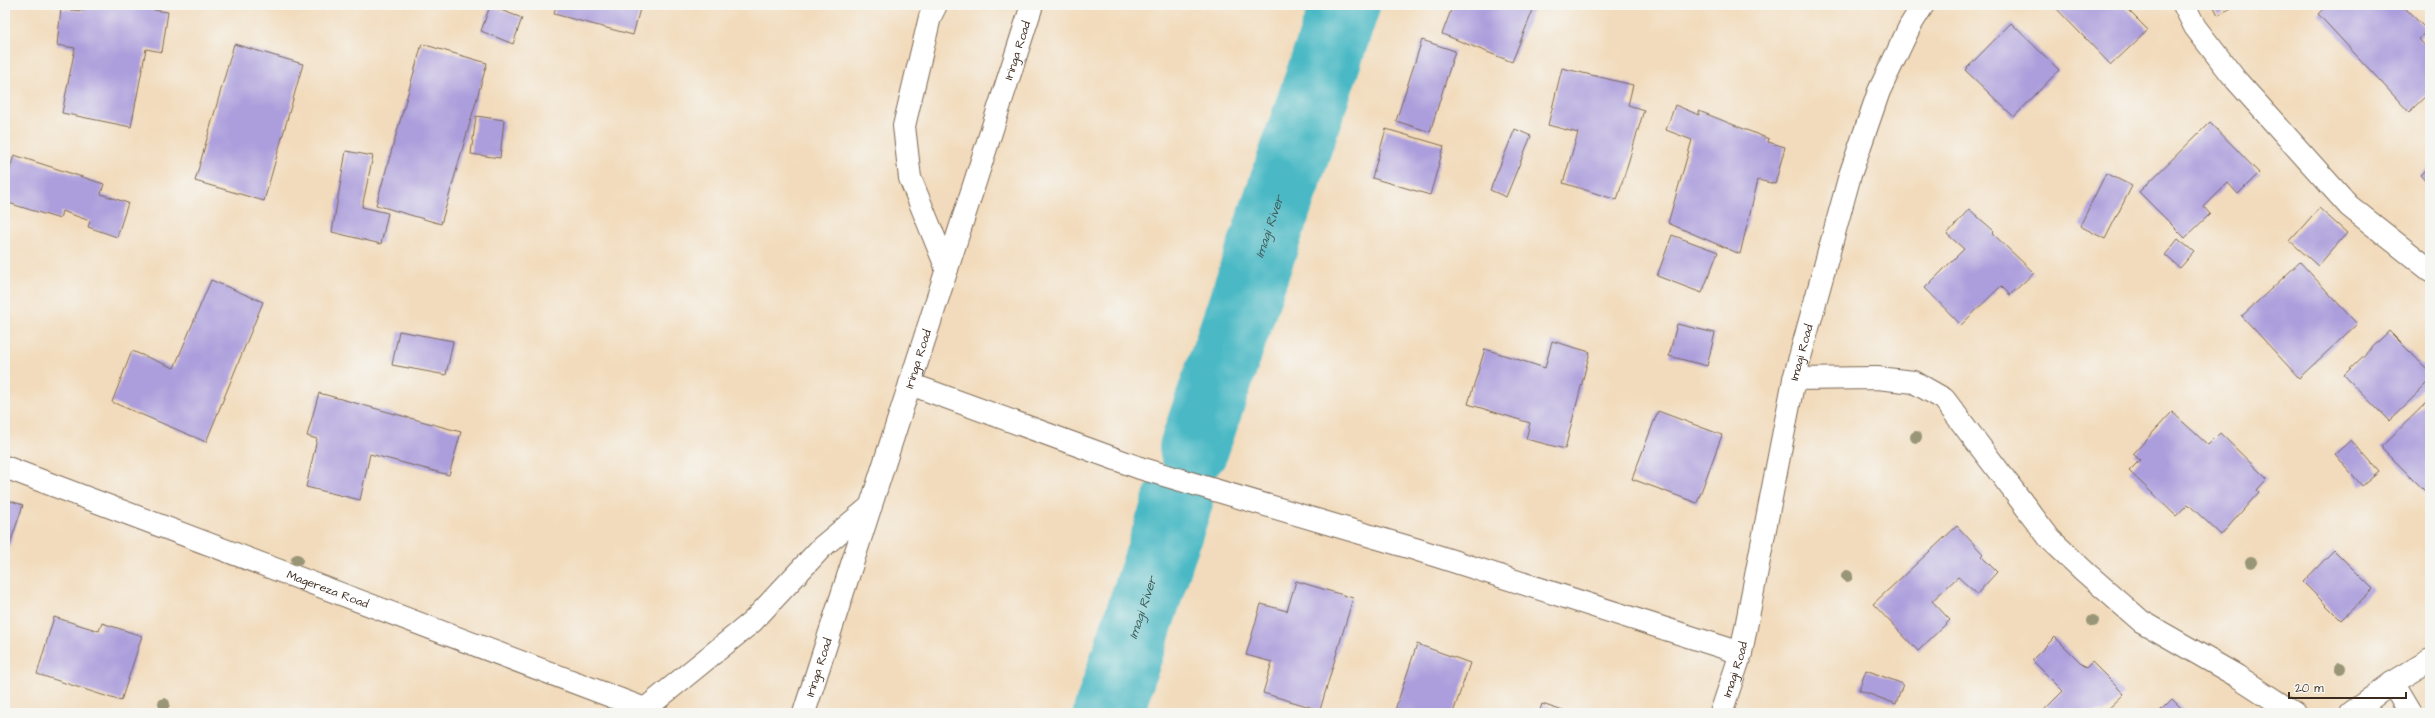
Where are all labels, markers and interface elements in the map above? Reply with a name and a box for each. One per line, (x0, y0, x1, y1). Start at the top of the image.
street label: Iringa Road (1000, 19, 1035, 82)
water label: Imagi River (1251, 191, 1289, 260)
street label: Imagi Road (1785, 322, 1817, 382)
street label: Iringa Road (901, 327, 935, 391)
street label: Magereza Road (284, 566, 371, 612)
water label: Imagi River (1124, 572, 1162, 641)
street label: Iringa Road (801, 636, 836, 699)
street label: Imagi Road (1718, 640, 1752, 699)
scale bar (2289, 674, 2406, 700)
text: 20 m (2295, 680, 2324, 697)

